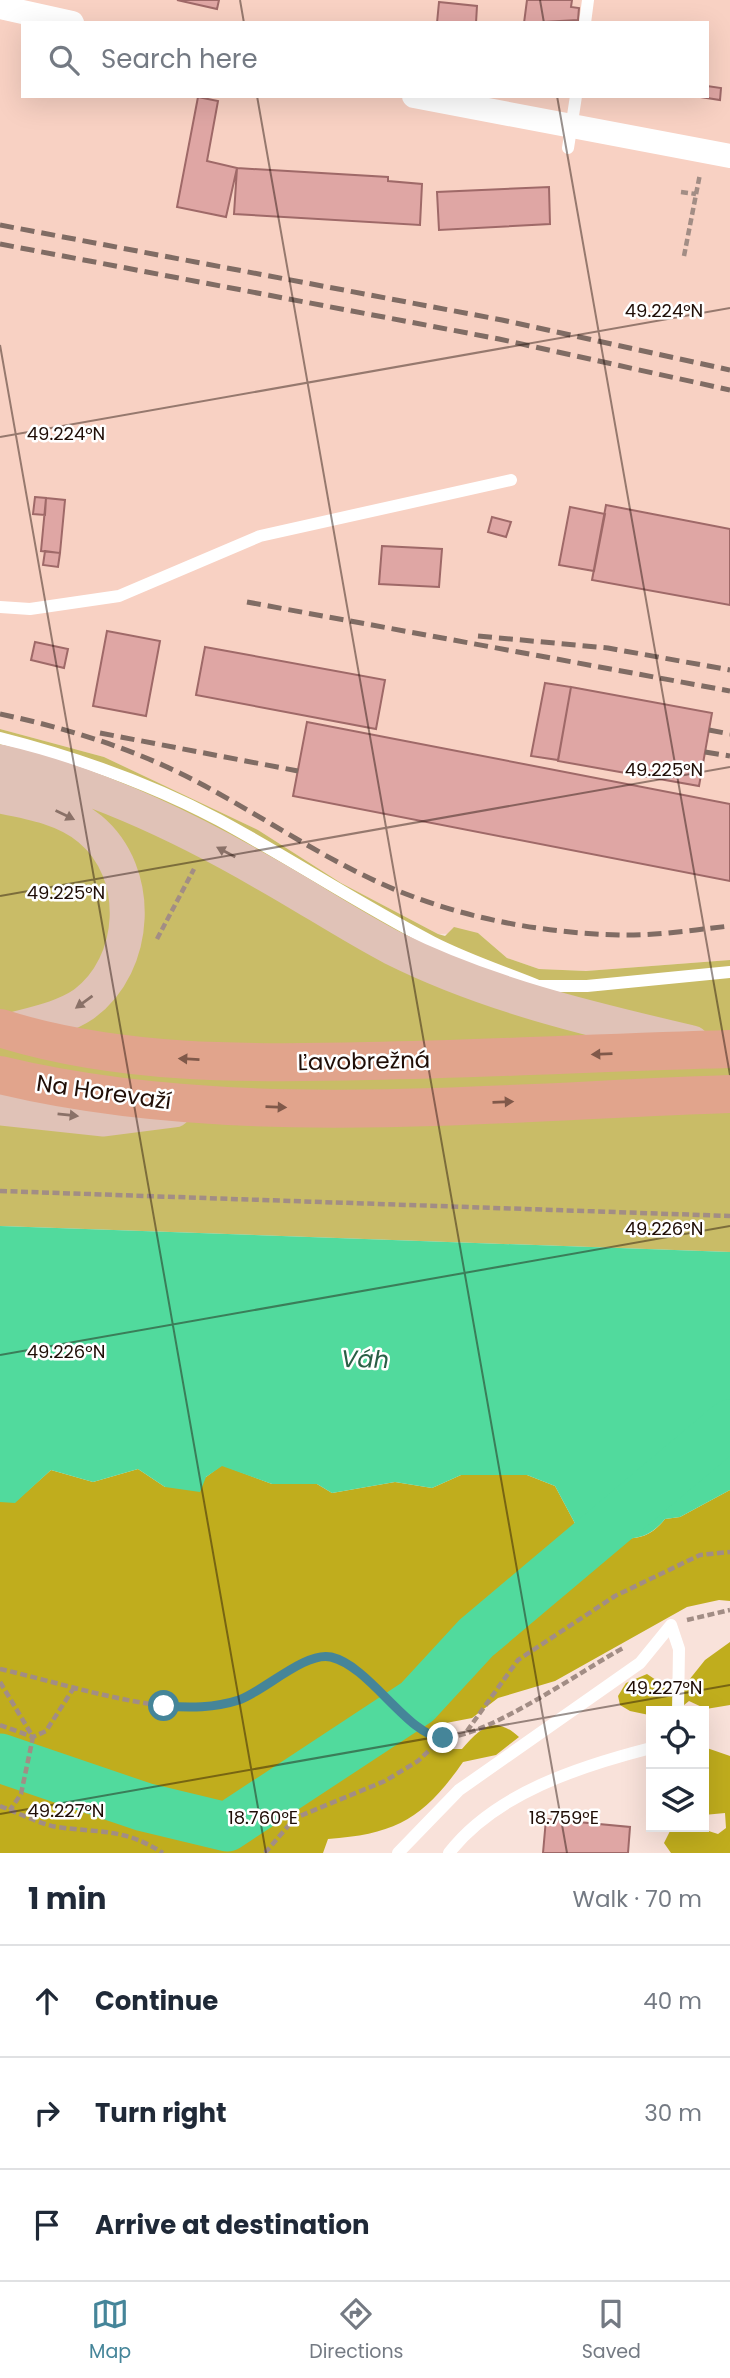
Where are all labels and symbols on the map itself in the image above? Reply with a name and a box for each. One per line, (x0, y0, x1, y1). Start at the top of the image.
text: 49.224°N (625, 298, 703, 323)
text: 49.224°N (27, 421, 105, 446)
text: 49.225°N (625, 757, 703, 782)
one-way arrow (55, 809, 75, 821)
one-way arrow (217, 846, 236, 858)
text: 49.225°N (27, 880, 105, 905)
one-way arrow (74, 995, 93, 1009)
street label: Ľavobrežná (297, 1044, 431, 1078)
one-way arrow (590, 1048, 612, 1059)
one-way arrow (178, 1053, 200, 1064)
street label: Na Horevaží (34, 1067, 174, 1117)
one-way arrow (493, 1097, 515, 1108)
one-way arrow (265, 1102, 287, 1113)
one-way arrow (57, 1110, 79, 1121)
text: 49.226°N (625, 1216, 703, 1241)
text: 49.226°N (27, 1339, 105, 1364)
water label: Váh (341, 1342, 389, 1376)
text: 49.227°N (625, 1675, 703, 1700)
route start (148, 1690, 179, 1721)
route end (427, 1722, 458, 1753)
text: 49.227°N (27, 1798, 105, 1823)
text: 18.760°E (228, 1805, 298, 1830)
text: 18.759°E (529, 1805, 599, 1830)

